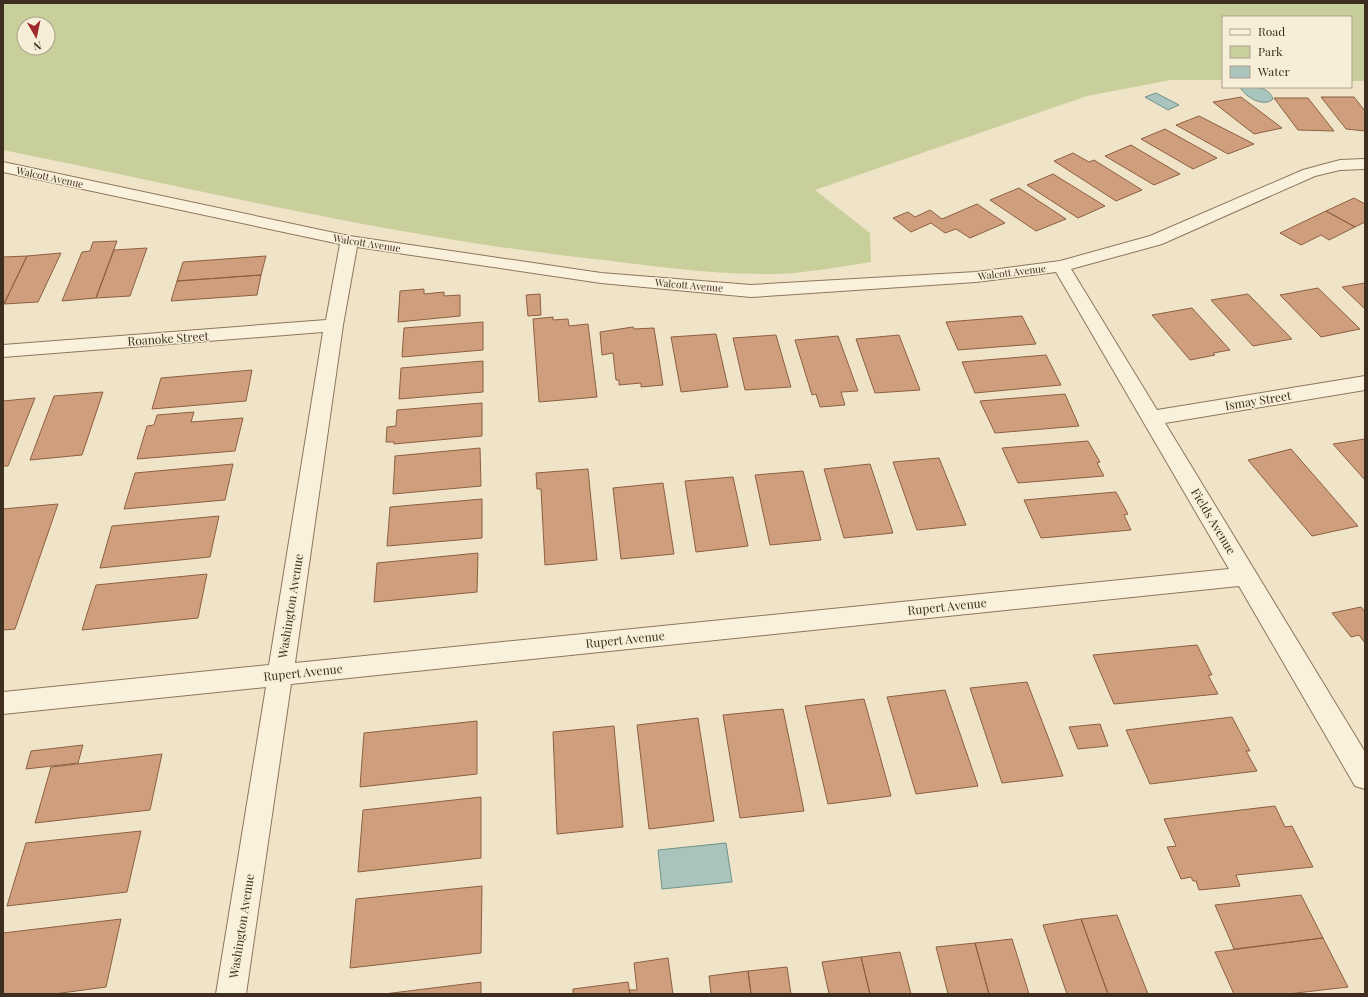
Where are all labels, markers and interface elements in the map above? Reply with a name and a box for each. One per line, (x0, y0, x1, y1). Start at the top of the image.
north arrow (16, 16, 56, 56)
legend (1222, 16, 1352, 88)
text: Road (1258, 23, 1285, 39)
text: N (32, 38, 43, 54)
text: Park (1258, 43, 1283, 59)
text: Water (1257, 63, 1291, 79)
street label: Walcott Avenue (14, 163, 85, 191)
street label: Walcott Avenue (331, 231, 402, 255)
street label: Walcott Avenue (976, 261, 1047, 283)
street label: Walcott Avenue (653, 275, 724, 295)
street label: Roanoke Street (127, 327, 210, 349)
street label: Ismay Street (1224, 387, 1293, 413)
street label: Fields Avenue (1188, 485, 1240, 557)
street label: Washington Avenue (274, 553, 306, 660)
street label: Rupert Avenue (907, 594, 987, 618)
street label: Rupert Avenue (585, 627, 665, 651)
street label: Rupert Avenue (263, 660, 343, 684)
street label: Washington Avenue (225, 873, 257, 980)

